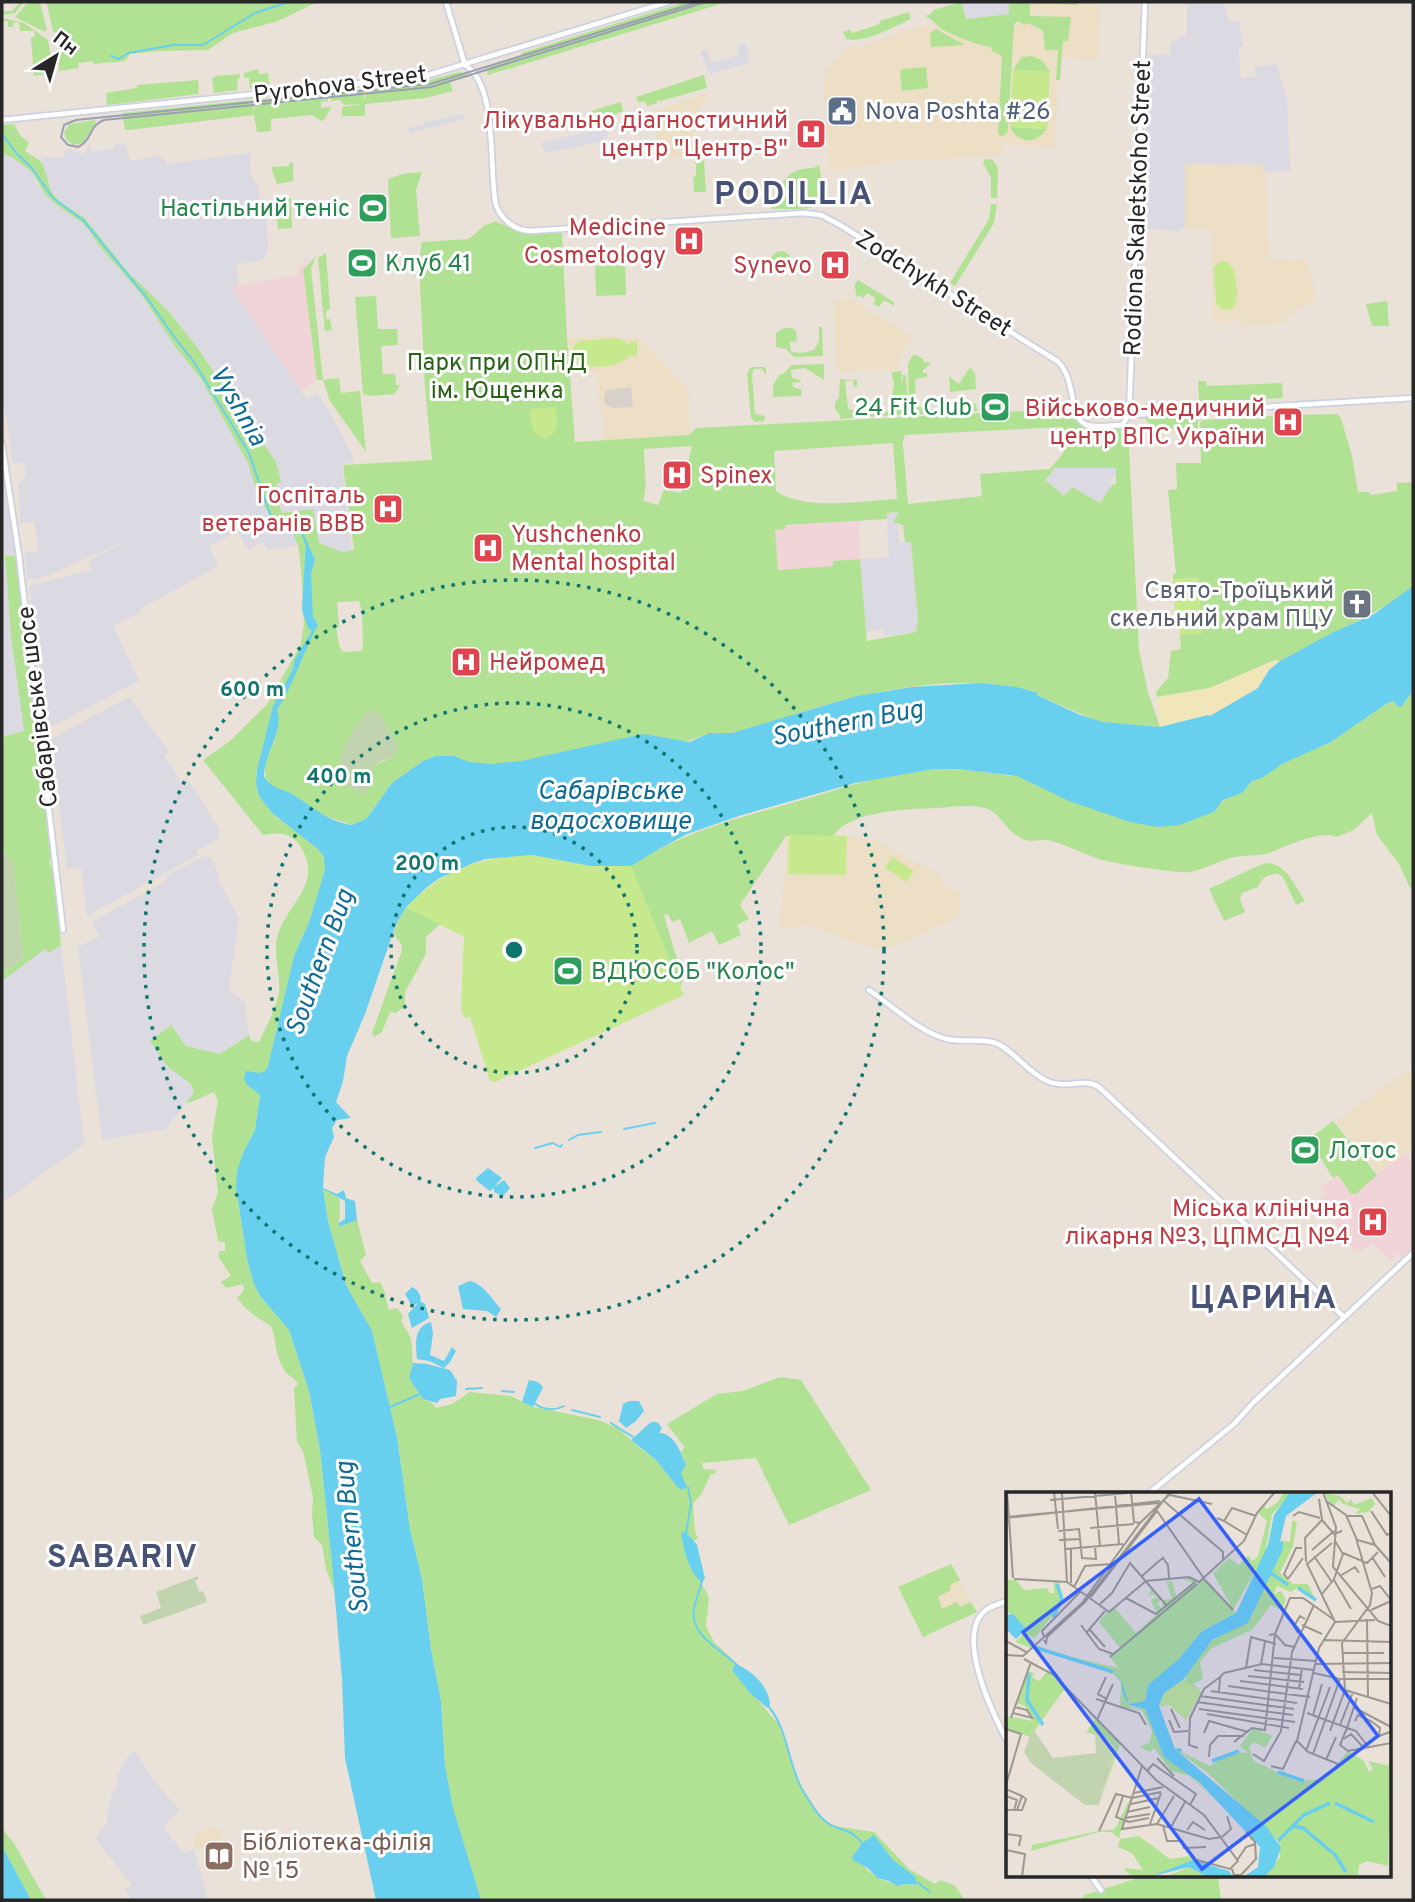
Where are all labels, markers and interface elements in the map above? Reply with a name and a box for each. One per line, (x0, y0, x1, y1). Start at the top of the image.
north arrow (21, 21, 91, 91)
text: Пн (48, 27, 82, 61)
street label: Rodiona Skaletskoho Street (1119, 59, 1159, 357)
street label: Pyrohova Street (252, 60, 429, 111)
public building icon: Nova Poshta #26 (825, 94, 859, 128)
place label: Nova Poshta #26 (865, 98, 1051, 128)
place label: Лікувально діагностичний центр "Центр-В" (482, 107, 788, 165)
hospital icon: Лікувально діагностичний центр "Центр-В" (794, 117, 828, 151)
district label: PODILLIA (714, 176, 874, 216)
sports icon: Настільний теніс (356, 191, 390, 225)
place label: Настільний теніс (160, 195, 350, 225)
place label: Medicine Cosmetology (524, 214, 666, 272)
hospital icon: Medicine Cosmetology (672, 224, 706, 258)
street label: Zodchykh Street (849, 225, 1017, 345)
sports icon: Клуб 41 (345, 246, 379, 280)
hospital icon: Synevo (818, 248, 852, 282)
place label: Клуб 41 (385, 250, 472, 280)
place label: Synevo (733, 252, 812, 282)
park label: Парк при ОПНД ім. Ющенка (407, 349, 587, 407)
water label: Vyshnia (201, 360, 273, 453)
sports icon: 24 Fit Club (978, 390, 1012, 424)
place label: 24 Fit Club (854, 394, 972, 424)
place label: Військово-медичний центр ВПС України (1025, 395, 1265, 453)
hospital icon: Військово-медичний центр ВПС України (1271, 405, 1305, 439)
hospital icon: Spinex (660, 458, 694, 492)
place label: Spinex (700, 462, 773, 492)
place label: Госпіталь ветеранів ВВВ (202, 482, 365, 540)
hospital icon: Госпіталь ветеранів ВВВ (371, 492, 405, 526)
place label: Yushchenko Mental hospital (511, 521, 676, 579)
hospital icon: Yushchenko Mental hospital (471, 531, 505, 565)
place label: Свято-Троїцький скельний храм ПЦУ (1110, 577, 1334, 635)
church icon: Свято-Троїцький скельний храм ПЦУ (1340, 587, 1374, 621)
street label: Сабарівське шосе (12, 604, 66, 809)
hospital icon: Нейромед (449, 645, 483, 679)
place label: Нейромед (489, 649, 606, 679)
text: 600 m (220, 677, 284, 704)
water label: Southern Bug (769, 693, 927, 755)
text: 400 m (307, 764, 371, 791)
water label: Сабарівське водосховище (529, 776, 691, 839)
text: 200 m (395, 851, 459, 878)
water label: Southern Bug (280, 884, 363, 1041)
centre of rings (502, 938, 526, 962)
sports icon: ВДЮСОБ "Колос" (551, 954, 585, 988)
place label: ВДЮСОБ "Колос" (591, 958, 795, 988)
sports icon: Лотос (1288, 1133, 1322, 1167)
place label: Лотос (1328, 1137, 1397, 1167)
place label: Міська клінічна лікарня №3, ЦПМСД №4 (1065, 1195, 1350, 1253)
hospital icon: Міська клінічна лікарня №3, ЦПМСД №4 (1356, 1205, 1390, 1239)
district label: ЦАРИНА (1190, 1280, 1338, 1320)
water label: Southern Bug (329, 1459, 378, 1616)
inset map (1006, 1492, 1390, 1878)
district label: SABARIV (47, 1539, 199, 1579)
place label: Бібліотека-філія № 15 (242, 1829, 431, 1887)
library icon: Бібліотека-філія № 15 (202, 1839, 236, 1873)

